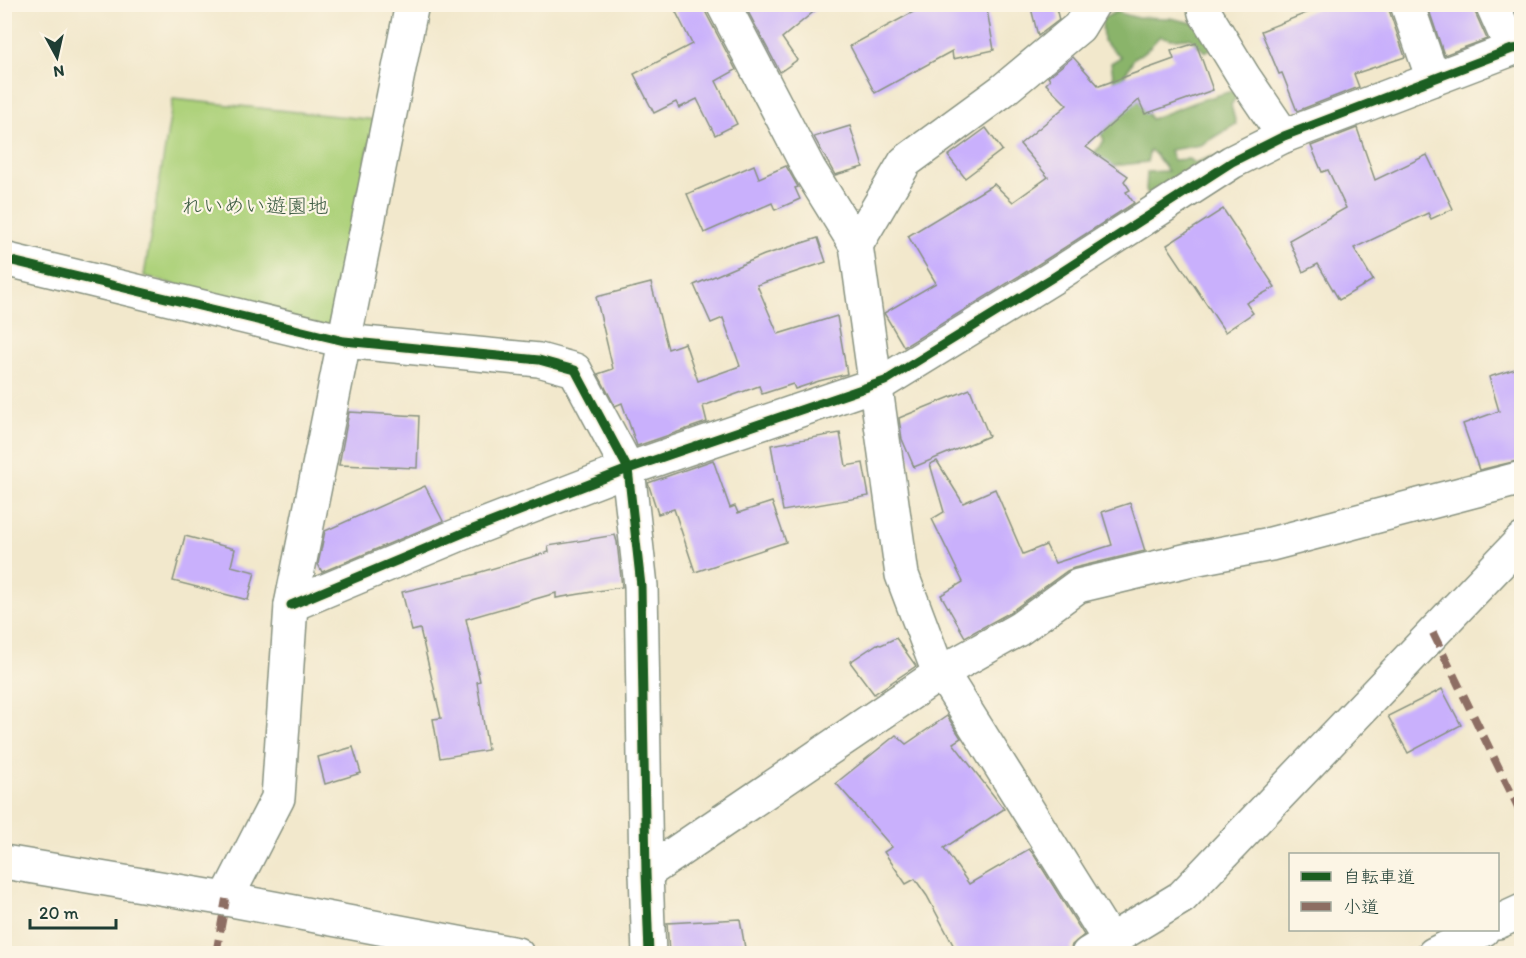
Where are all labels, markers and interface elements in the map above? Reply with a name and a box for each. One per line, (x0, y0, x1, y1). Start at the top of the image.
north arrow (27, 27, 87, 87)
text: N (52, 61, 66, 82)
park label: れいめい遊園地 (182, 193, 329, 218)
legend (1289, 853, 1499, 931)
text: 自転車道 (1343, 866, 1415, 888)
scale bar (30, 892, 116, 930)
text: 小道 (1343, 896, 1379, 918)
text: 20 m (39, 902, 79, 924)

